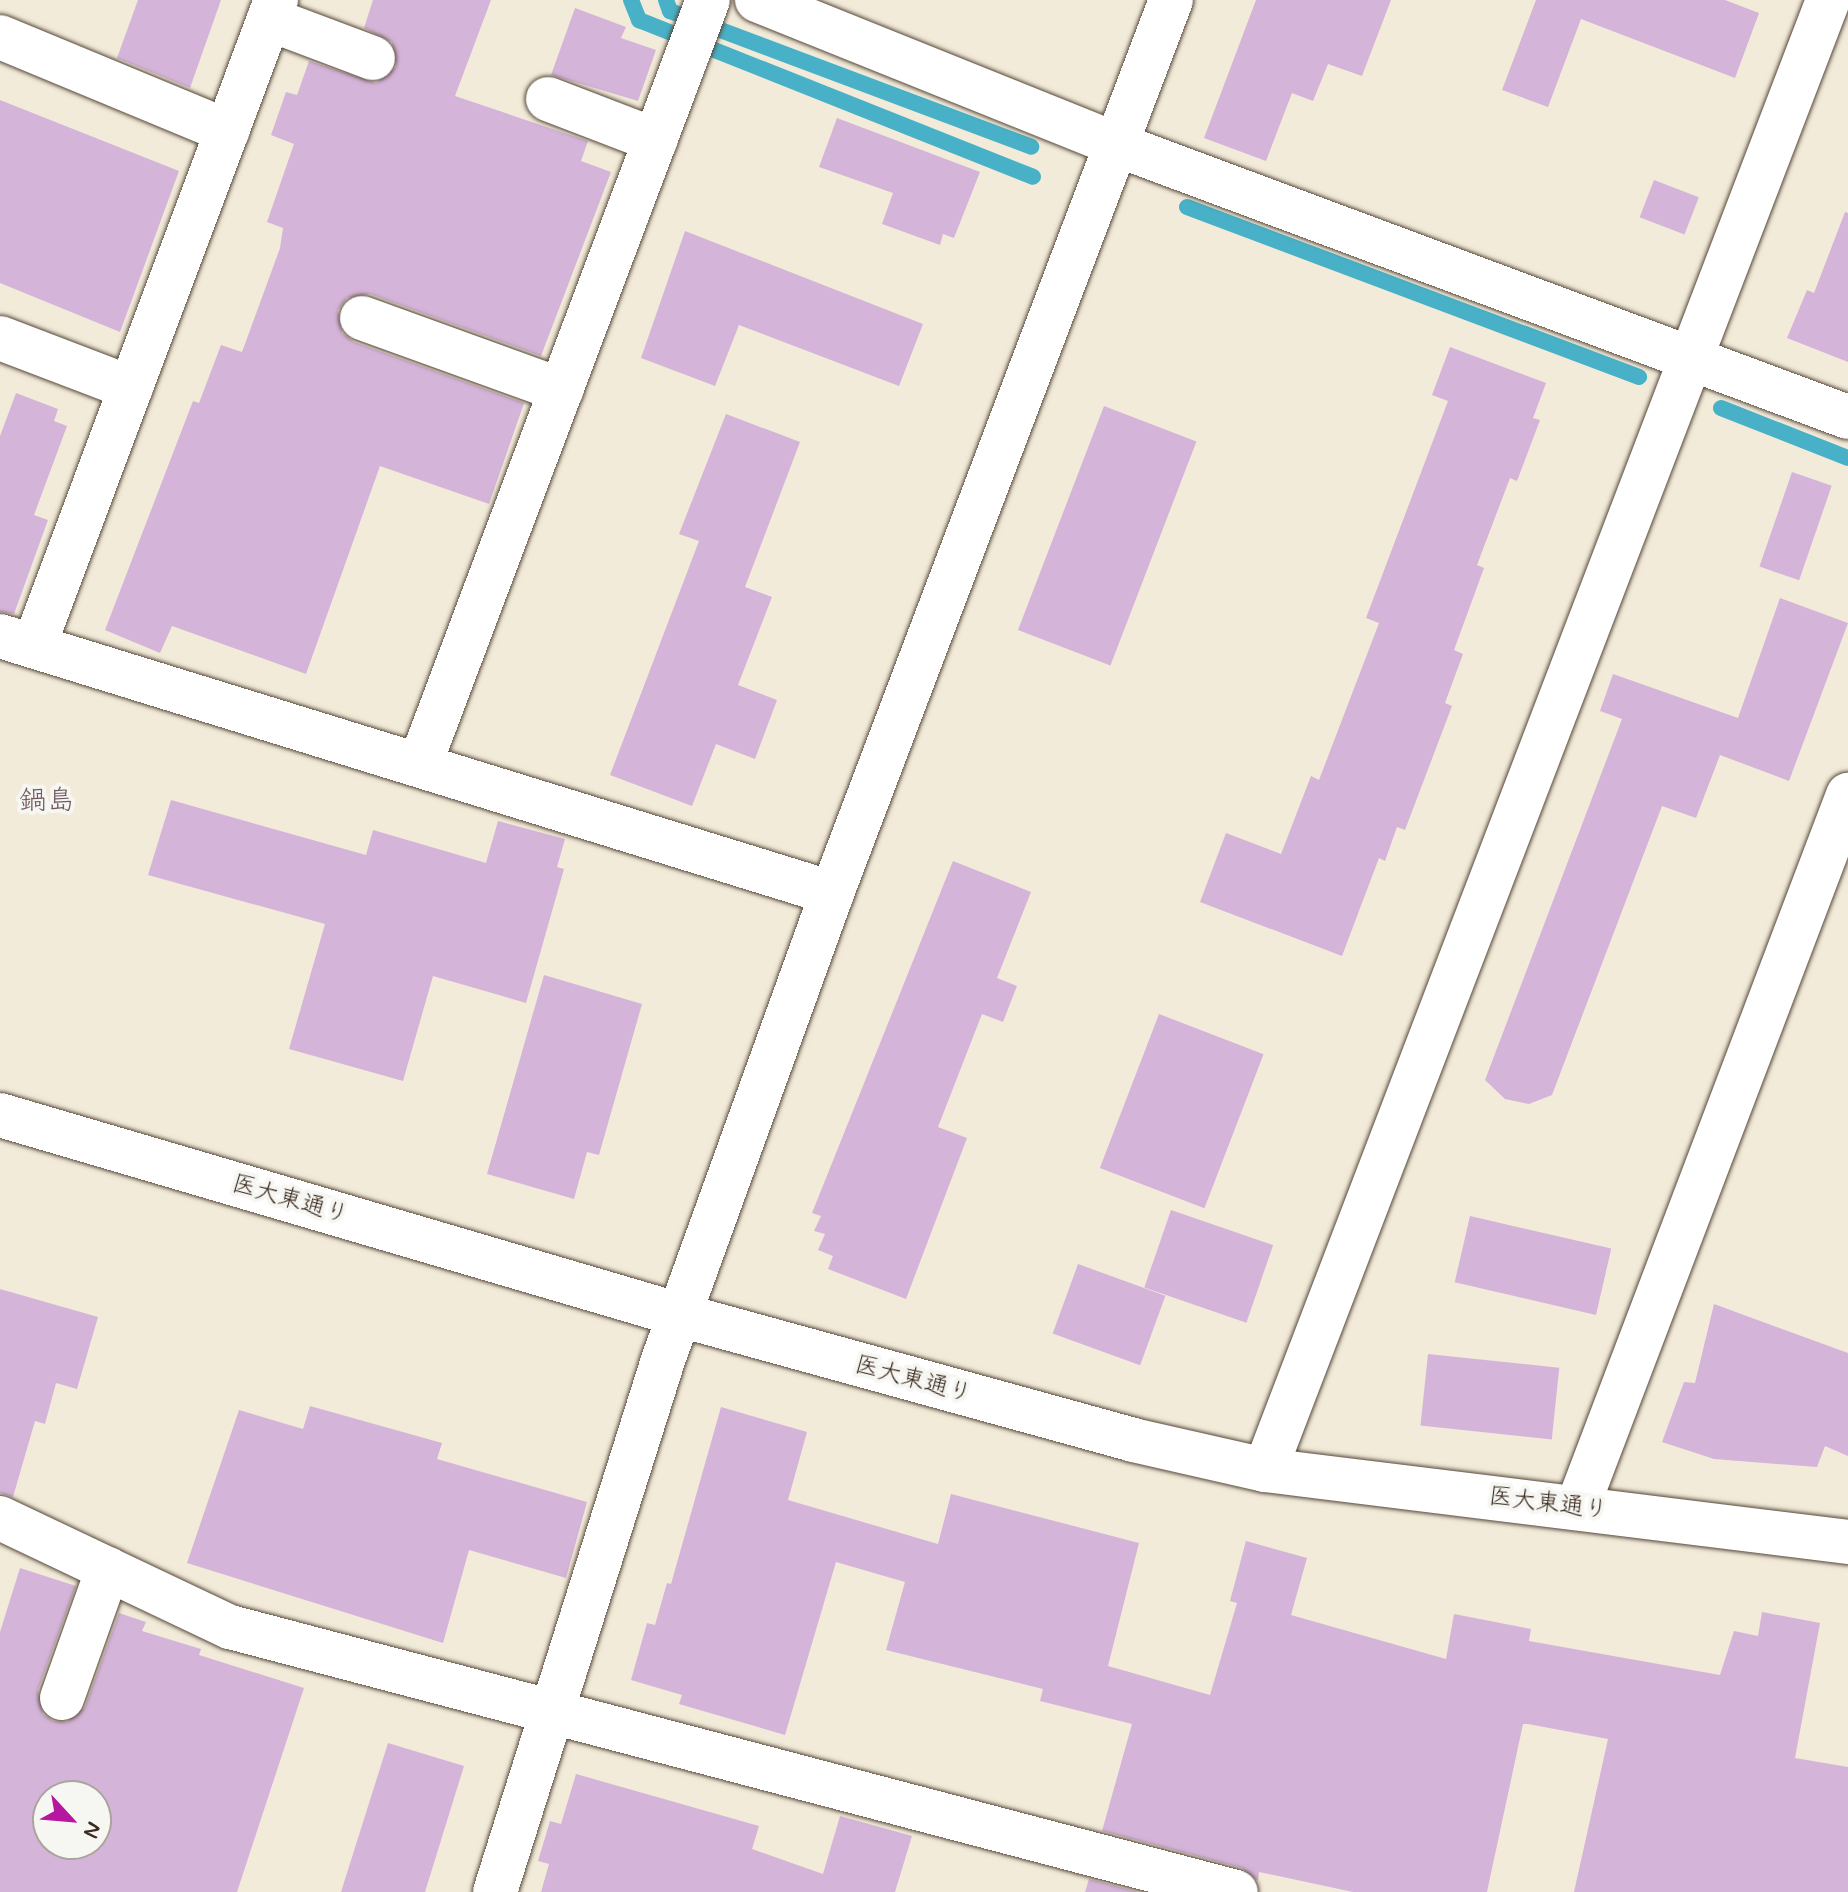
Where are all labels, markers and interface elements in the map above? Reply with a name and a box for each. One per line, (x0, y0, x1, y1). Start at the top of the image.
district label: 鍋島 (19, 785, 75, 819)
street label: 医大東通り (228, 1170, 352, 1230)
street label: 医大東通り (851, 1351, 975, 1409)
street label: 医大東通り (1487, 1482, 1609, 1526)
north arrow (32, 1780, 112, 1860)
text: N (76, 1817, 108, 1842)

